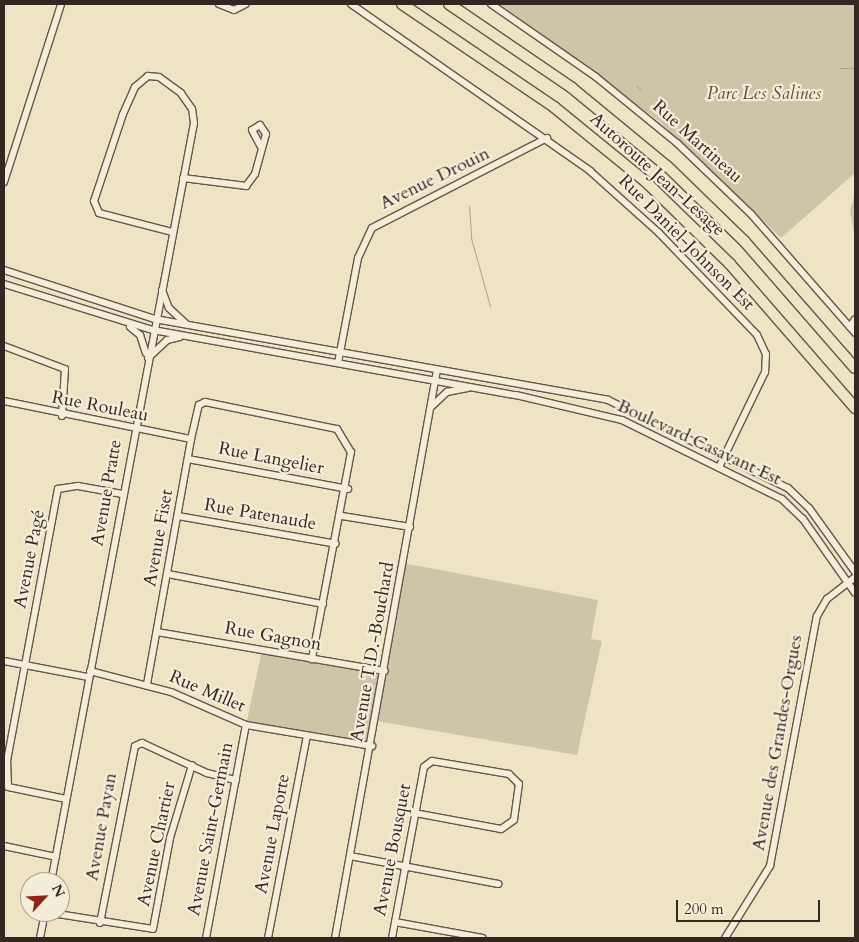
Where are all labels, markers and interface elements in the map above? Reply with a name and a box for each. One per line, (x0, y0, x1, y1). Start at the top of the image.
park label: Parc Les Salines (707, 83, 821, 105)
street label: Rue Martineau (648, 96, 746, 188)
street label: Autoroute Jean-Lesage (585, 109, 729, 241)
street label: Avenue Drouin (377, 143, 493, 215)
street label: Rue Daniel-Johnson Est (614, 171, 758, 315)
street label: Rue Rouleau (50, 387, 150, 427)
street label: Boulevard Casavant Est (614, 396, 784, 490)
street label: Avenue Pratte (87, 438, 127, 548)
street label: Rue Langelier (216, 438, 326, 480)
street label: Avenue Fiset (140, 488, 178, 588)
street label: Rue Patenaude (202, 495, 318, 535)
street label: Avenue Pagé (10, 508, 50, 610)
street label: Avenue T.D.-Bouchard (347, 560, 399, 744)
street label: Rue Gagnon (223, 618, 323, 656)
street label: Avenue des Grandes-Orgues (748, 633, 808, 853)
street label: Rue Millet (166, 666, 248, 718)
street label: Avenue Saint-Germain (184, 740, 238, 918)
street label: Avenue Payan (82, 771, 122, 883)
street label: Avenue Laporte (251, 772, 295, 896)
street label: Avenue Chartier (133, 780, 181, 908)
street label: Avenue Bousquet (370, 782, 416, 918)
north arrow (20, 872, 70, 922)
text: N (47, 881, 69, 900)
scale bar (679, 890, 823, 922)
text: 200 m (684, 899, 724, 919)

